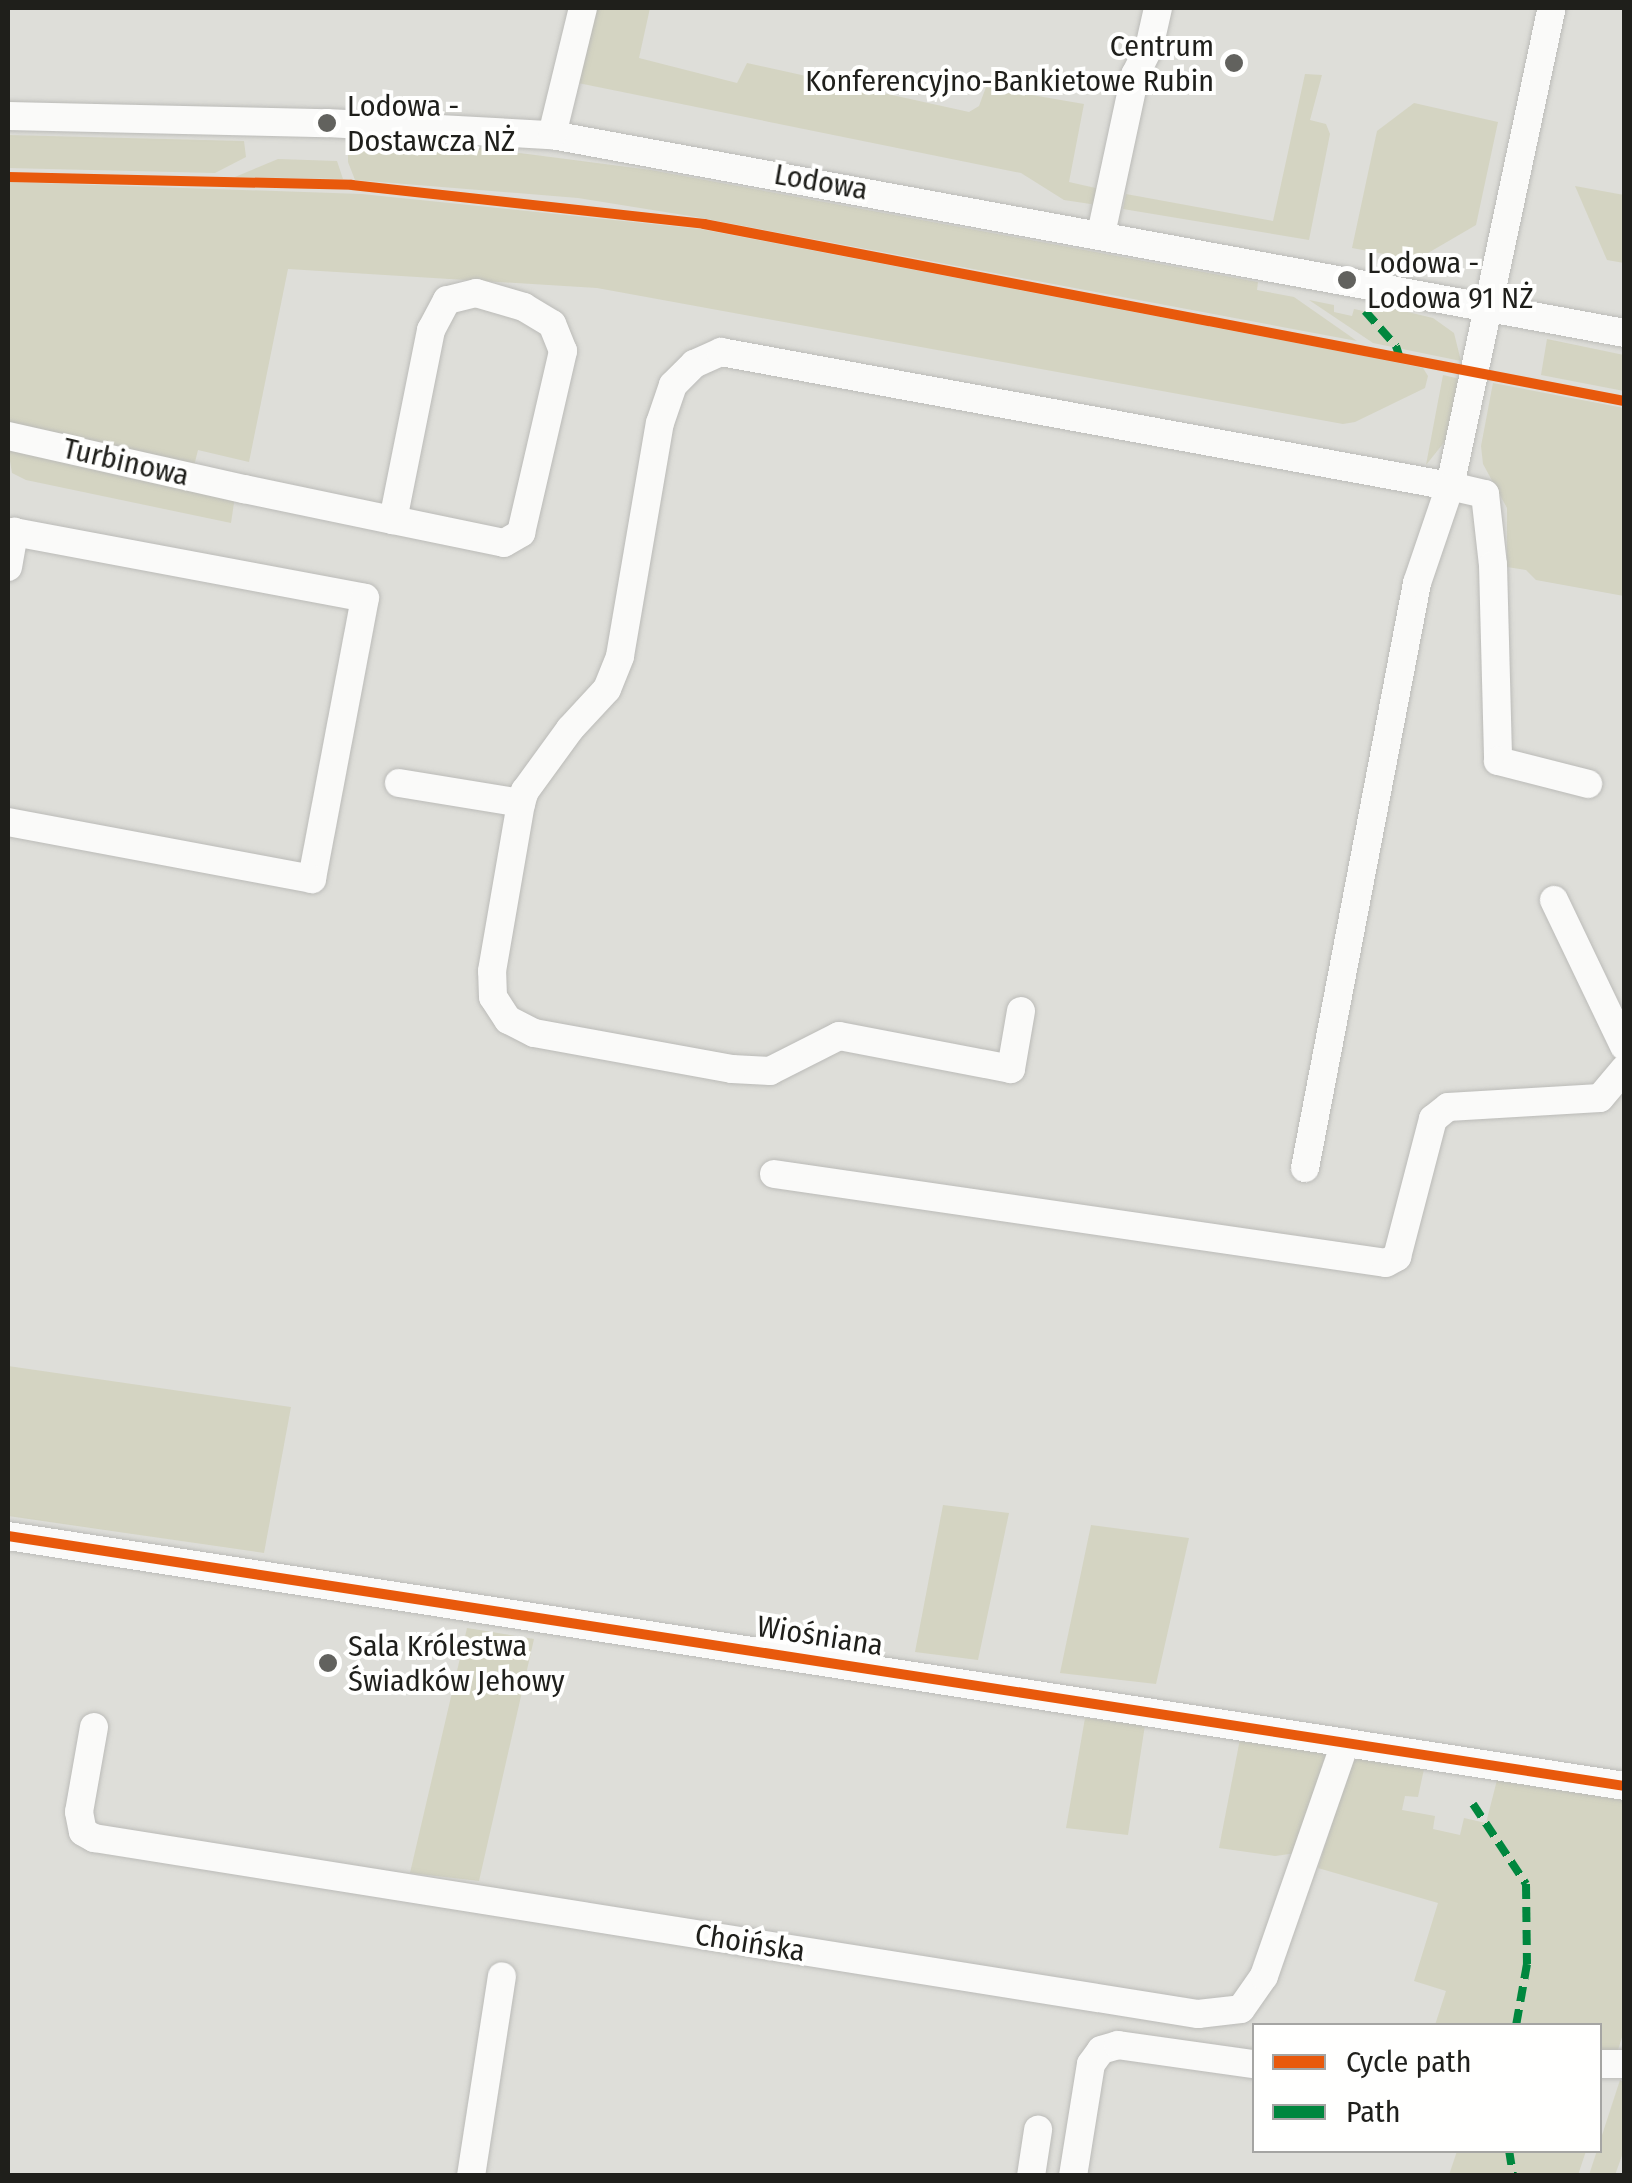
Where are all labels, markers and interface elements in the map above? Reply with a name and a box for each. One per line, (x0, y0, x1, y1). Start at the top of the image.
place label: Centrum Konferencyjno-Bankietowe Rubin (805, 28, 1214, 98)
marker: Centrum Konferencyjno-Bankietowe Rubin (1223, 52, 1245, 74)
place label: Lodowa - Dostawcza NŻ (347, 88, 515, 158)
marker: Lodowa - Dostawcza NŻ (316, 112, 338, 134)
street label: Lodowa (771, 156, 871, 208)
place label: Lodowa - Lodowa 91 NŻ (1367, 245, 1533, 316)
marker: Lodowa - Lodowa 91 NŻ (1336, 269, 1358, 291)
street label: Turbinowa (60, 430, 192, 494)
street label: Wiośniana (754, 1608, 886, 1664)
place label: Sala Królestwa Świadków Jehowy (348, 1628, 565, 1698)
marker: Sala Królestwa Świadków Jehowy (317, 1652, 339, 1674)
street label: Choińska (692, 1917, 808, 1969)
legend (1252, 2023, 1602, 2153)
text: Cycle path (1346, 2044, 1472, 2080)
text: Path (1346, 2094, 1400, 2130)

